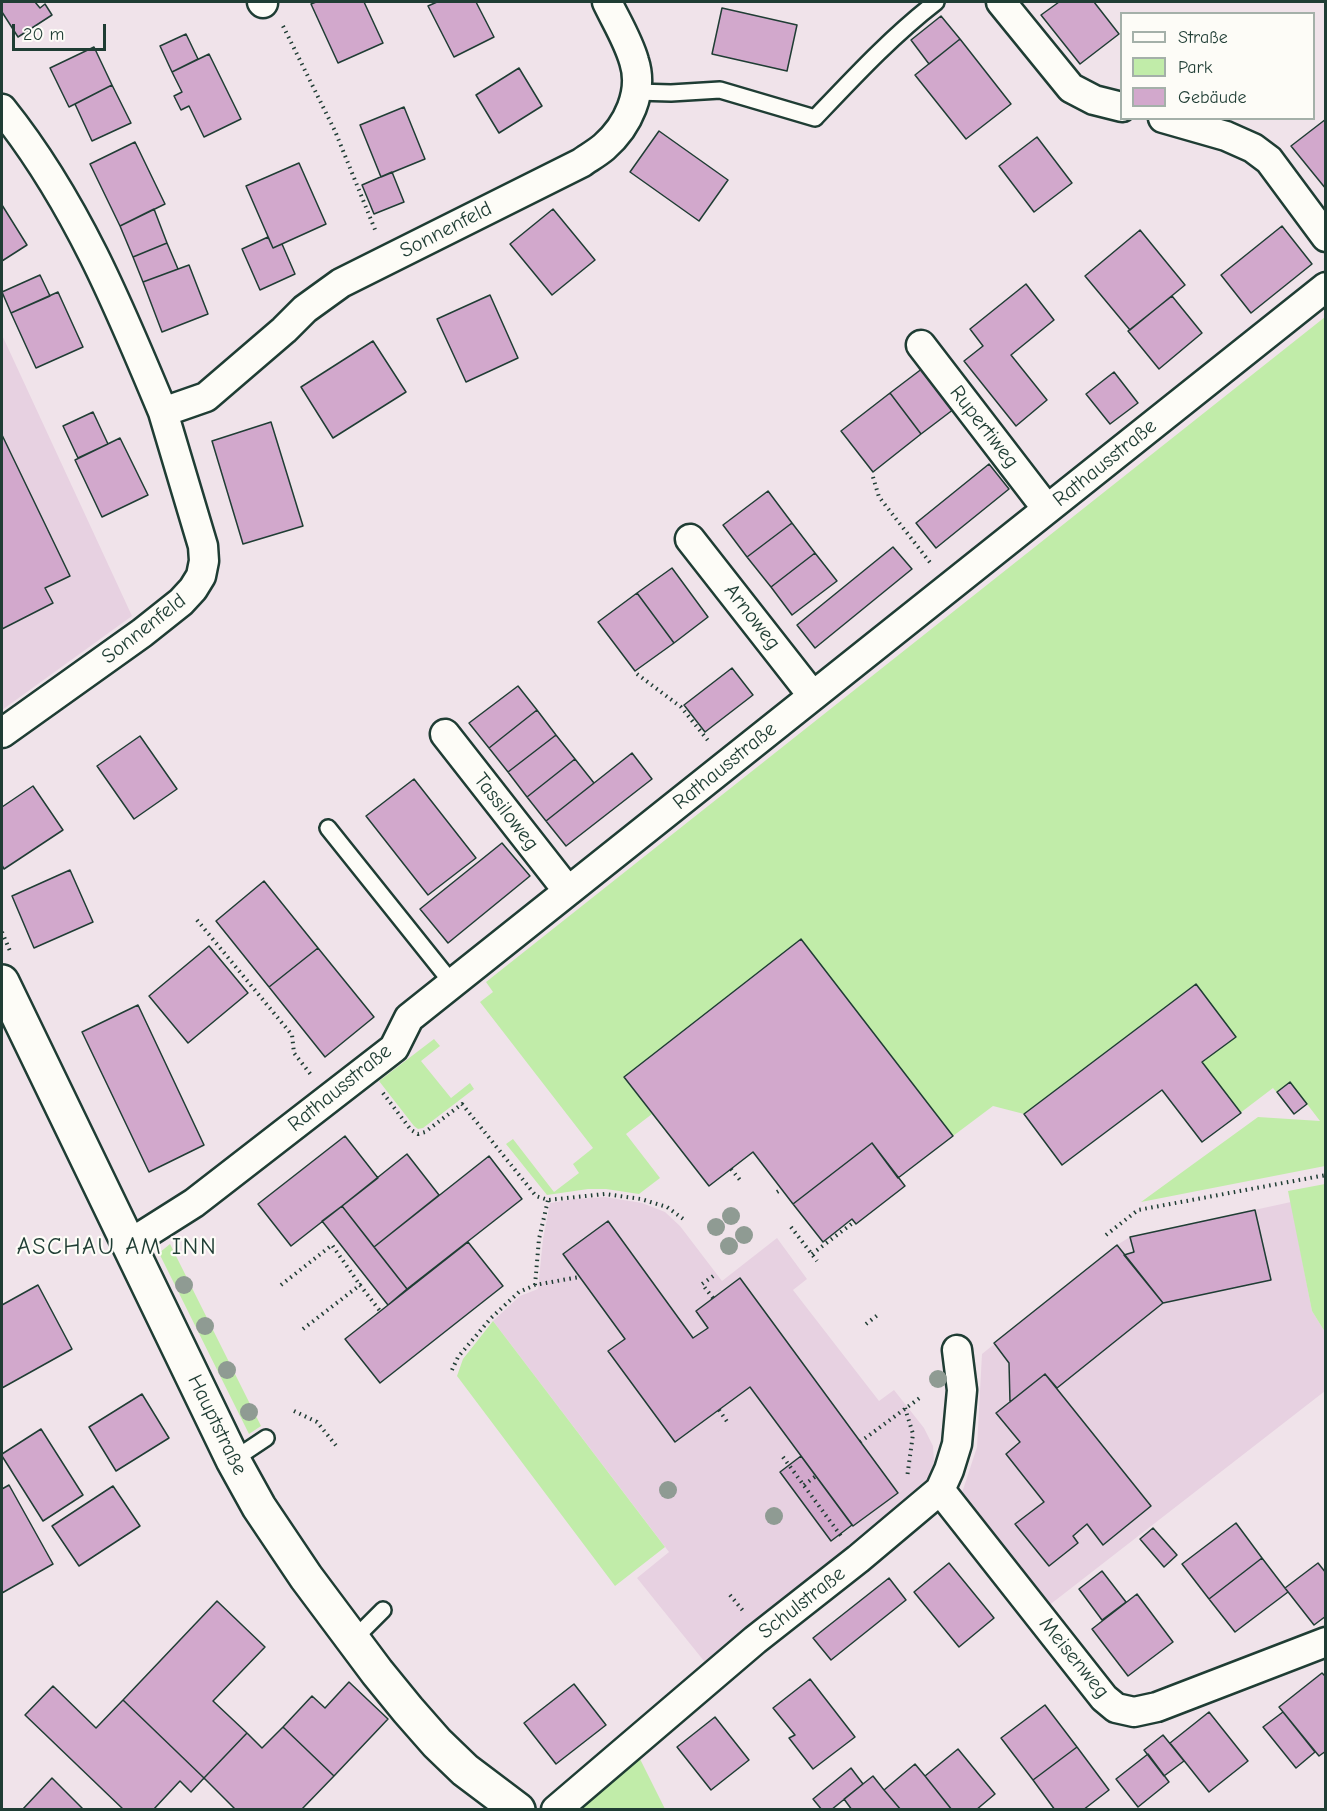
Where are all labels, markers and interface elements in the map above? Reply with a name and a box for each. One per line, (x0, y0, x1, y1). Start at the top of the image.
scale bar (15, 12, 110, 50)
legend (1120, 12, 1315, 120)
text: 20 m (23, 24, 64, 45)
text: Straße (1178, 27, 1228, 48)
text: Park (1178, 57, 1212, 78)
text: Gebäude (1178, 87, 1247, 108)
street label: Sonnenfeld (396, 196, 496, 264)
street label: Rupertiweg (944, 381, 1024, 473)
street label: Rathausstraße (1048, 414, 1162, 512)
street label: Arnoweg (718, 579, 786, 655)
street label: Sonnenfeld (97, 588, 191, 670)
street label: Rathausstraße (668, 717, 782, 815)
street label: Tassiloweg (468, 768, 544, 856)
street label: Rathausstraße (283, 1039, 397, 1137)
district label: ASCHAU AM INN (17, 1233, 217, 1261)
street label: Hauptstraße (182, 1371, 252, 1479)
street label: Schulstraße (754, 1561, 850, 1645)
street label: Meisenweg (1034, 1612, 1114, 1704)

